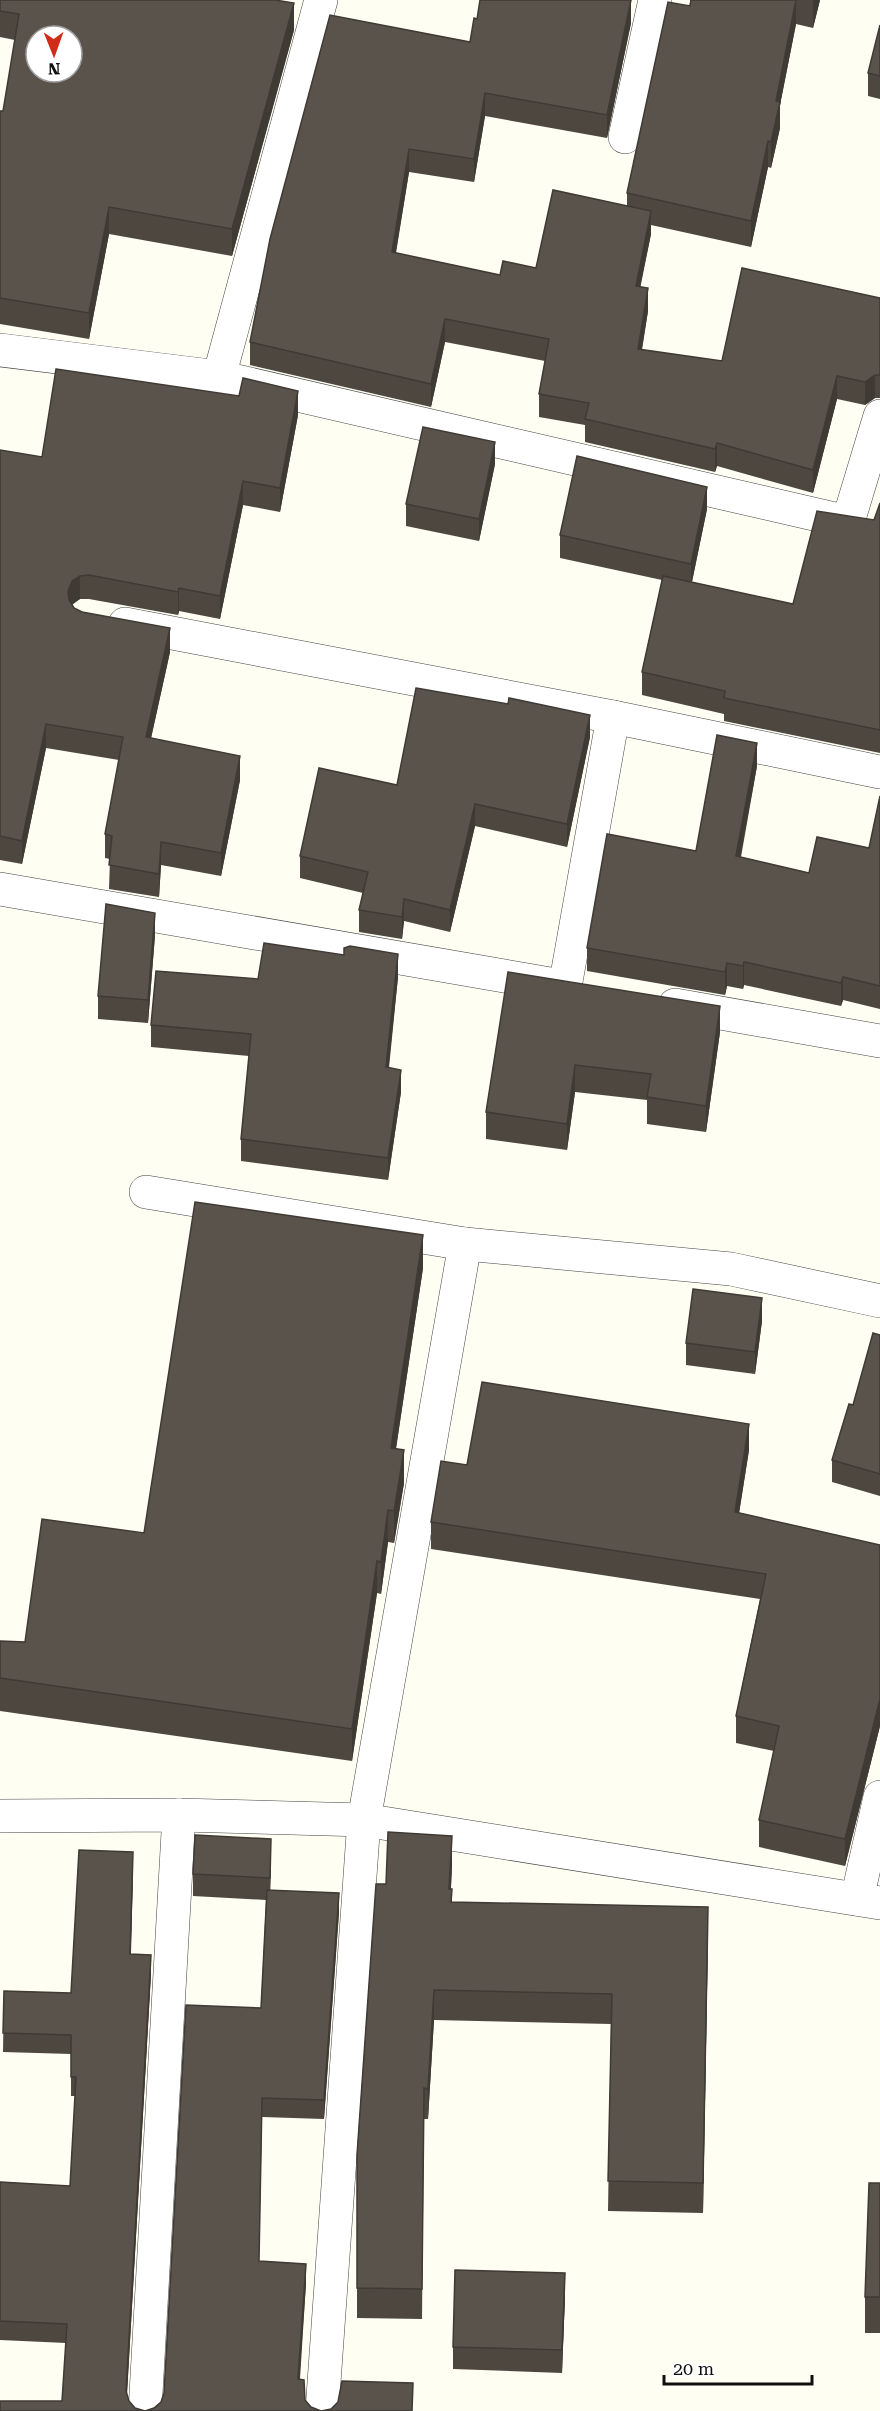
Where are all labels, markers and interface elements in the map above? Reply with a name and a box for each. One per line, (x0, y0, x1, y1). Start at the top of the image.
north arrow (24, 24, 84, 84)
text: N (48, 59, 61, 78)
scale bar (664, 2348, 812, 2386)
text: 20 m (673, 2358, 714, 2379)

